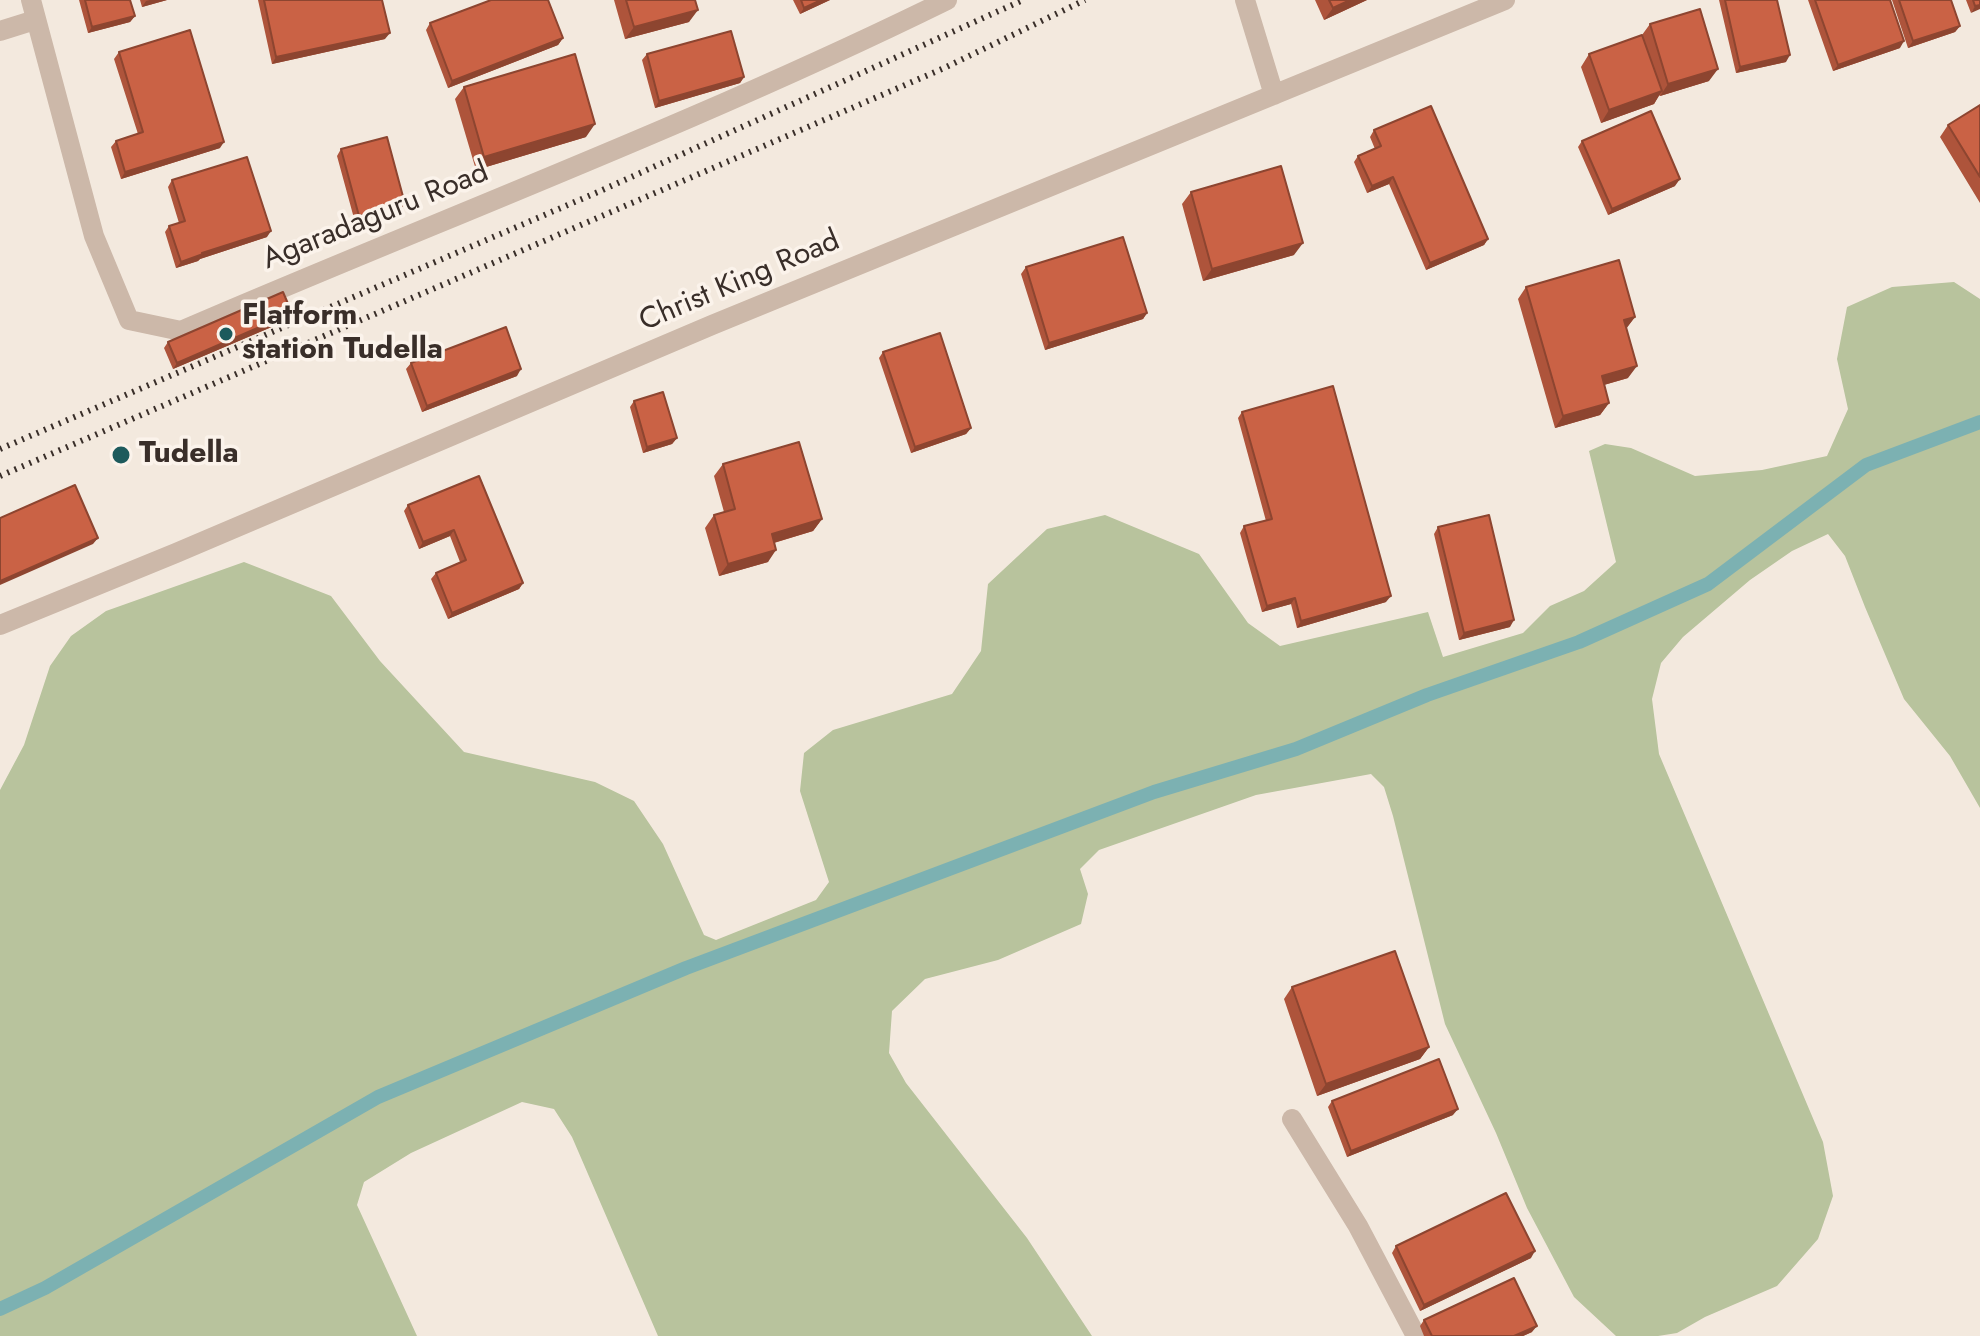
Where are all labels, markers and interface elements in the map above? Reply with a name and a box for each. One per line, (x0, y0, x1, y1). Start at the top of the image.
street label: Agaradaguru Road (258, 155, 494, 279)
street label: Christ King Road (634, 224, 846, 340)
place label: Flatform station Tudella (242, 299, 443, 370)
marker: Flatform station Tudella (217, 325, 235, 343)
place label: Tudella (139, 437, 239, 473)
marker: Tudella (110, 444, 132, 466)

